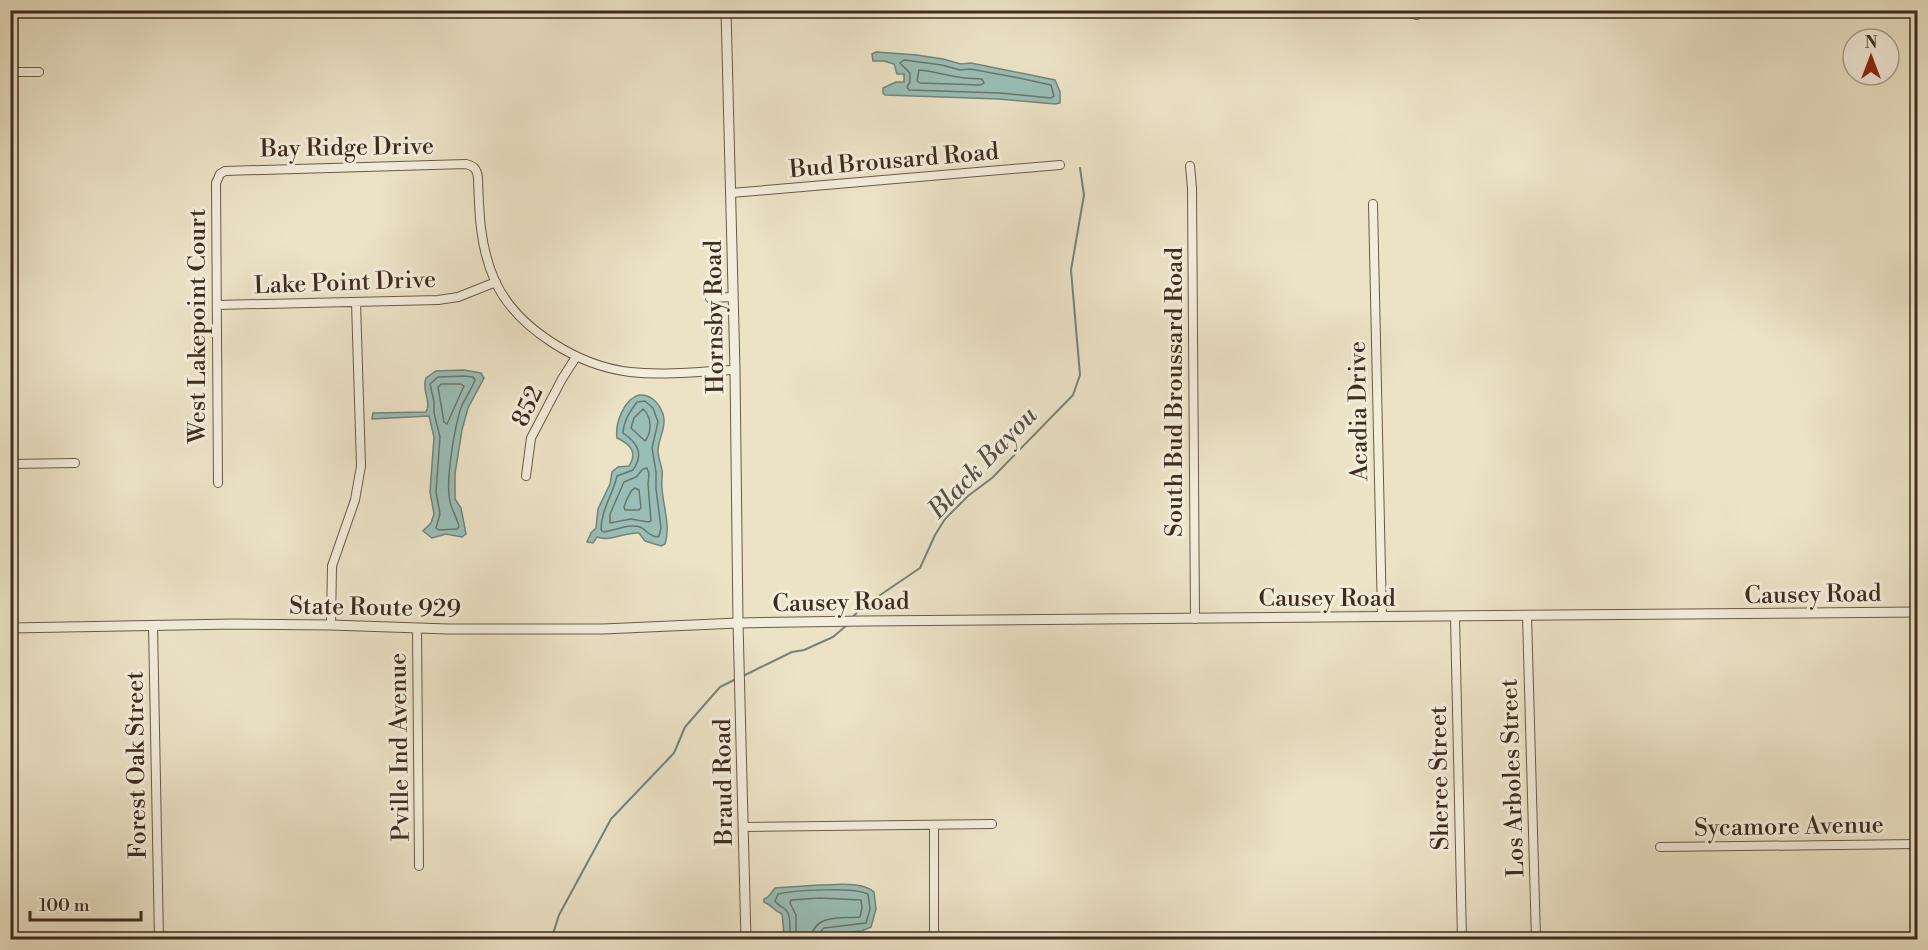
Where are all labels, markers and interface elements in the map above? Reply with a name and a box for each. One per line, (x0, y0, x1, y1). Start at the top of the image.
north arrow (1841, 27, 1901, 87)
text: N (1865, 33, 1878, 53)
street label: Bay Ridge Drive (259, 131, 434, 165)
street label: Bud Brousard Road (787, 137, 1001, 185)
street label: West Lakepoint Court (183, 208, 213, 445)
street label: Hornsby Road (699, 239, 731, 394)
street label: South Bud Broussard Road (1160, 247, 1190, 537)
street label: Lake Point Drive (253, 265, 437, 301)
street label: Acadia Drive (1343, 341, 1375, 482)
street label: 852 (506, 381, 550, 432)
water label: Black Bayou (920, 400, 1044, 526)
street label: Causey Road (1744, 579, 1882, 611)
street label: Causey Road (1258, 584, 1396, 614)
street label: Causey Road (772, 587, 910, 619)
street label: State Route 929 (289, 592, 461, 624)
street label: Pville Ind Avenue (383, 652, 417, 842)
street label: Forest Oak Street (120, 670, 154, 859)
street label: Los Arboles Street (1495, 678, 1531, 878)
street label: Sheree Street (1424, 705, 1456, 851)
street label: Braud Road (708, 718, 740, 847)
street label: Sycamore Avenue (1694, 810, 1884, 844)
scale bar (30, 884, 141, 922)
text: 100 m (39, 894, 90, 917)

